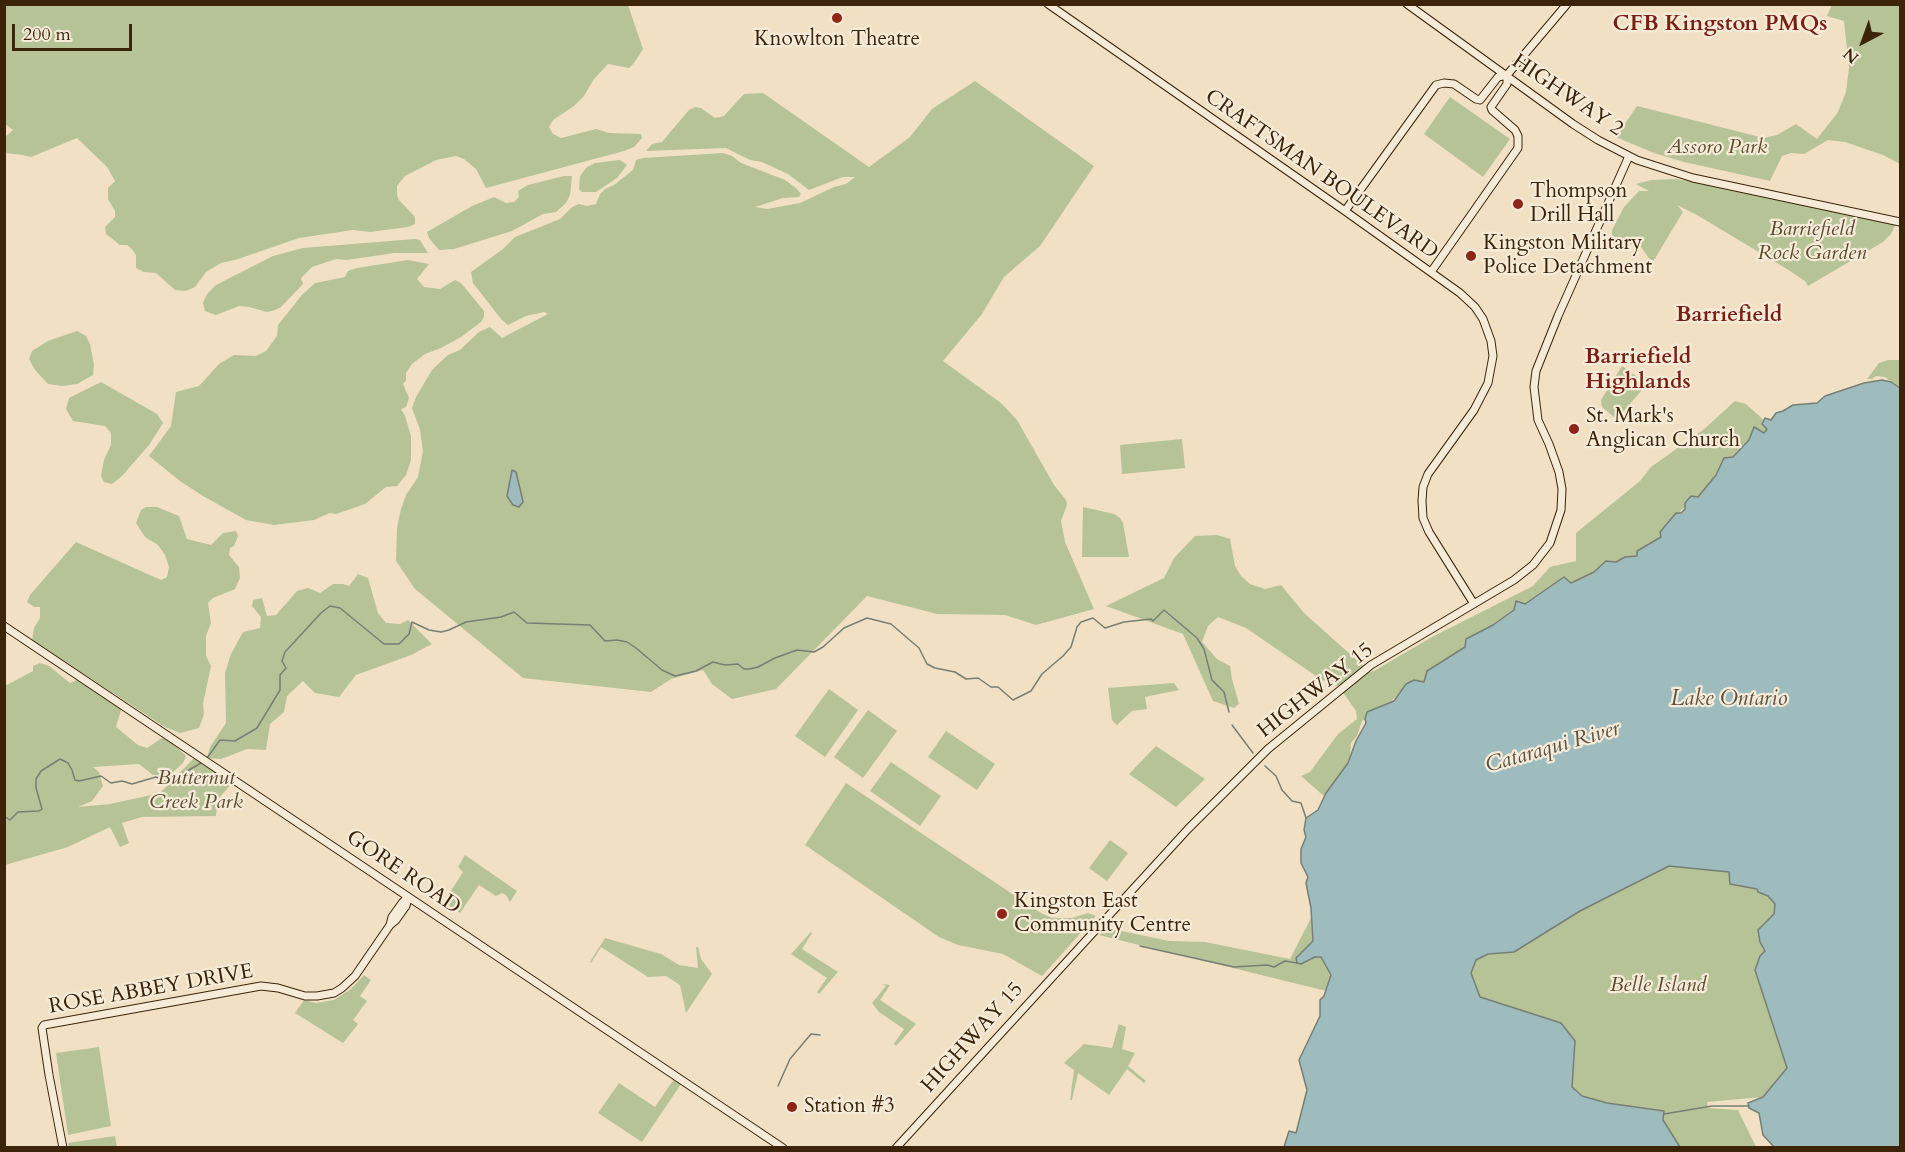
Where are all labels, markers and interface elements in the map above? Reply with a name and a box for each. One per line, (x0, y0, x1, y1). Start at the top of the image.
marker: Knowlton Theatre (830, 11, 844, 25)
scale bar (15, 12, 135, 50)
district label: CFB Kingston PMQs (1613, 12, 1827, 38)
north arrow (1833, 12, 1893, 72)
text: 200 m (23, 22, 71, 47)
place label: Knowlton Theatre (754, 27, 920, 53)
text: N (1839, 43, 1864, 68)
street label: HIGHWAY 2 (1506, 49, 1628, 143)
street label: CRAFTSMAN BOULEVARD (1200, 85, 1442, 265)
park label: Assoro Park (1667, 135, 1767, 161)
place label: Thompson Drill Hall (1530, 179, 1628, 229)
marker: Thompson Drill Hall (1511, 197, 1525, 211)
park label: Barriefield Rock Garden (1758, 217, 1866, 267)
place label: Kingston Military Police Detachment (1483, 231, 1652, 281)
marker: Kingston Military Police Detachment (1464, 249, 1478, 263)
district label: Barriefield (1676, 303, 1782, 329)
district label: Barriefield Highlands (1585, 345, 1691, 396)
place label: St. Mark's Anglican Church (1586, 404, 1740, 454)
marker: St. Mark's Anglican Church (1567, 422, 1581, 436)
street label: HIGHWAY 15 (1253, 638, 1379, 744)
water label: Lake Ontario (1671, 687, 1787, 713)
water label: Cataraqui River (1483, 716, 1623, 780)
park label: Butternut Creek Park (149, 766, 243, 816)
street label: GORE ROAD (341, 825, 465, 921)
place label: Kingston East Community Centre (1014, 889, 1191, 939)
marker: Kingston East Community Centre (995, 907, 1009, 921)
street label: ROSE ABBEY DRIVE (47, 960, 255, 1020)
park label: Belle Island (1610, 973, 1706, 999)
street label: HIGHWAY 15 (917, 978, 1029, 1098)
place label: Station #3 (804, 1094, 895, 1120)
marker: Station #3 (785, 1100, 799, 1114)

